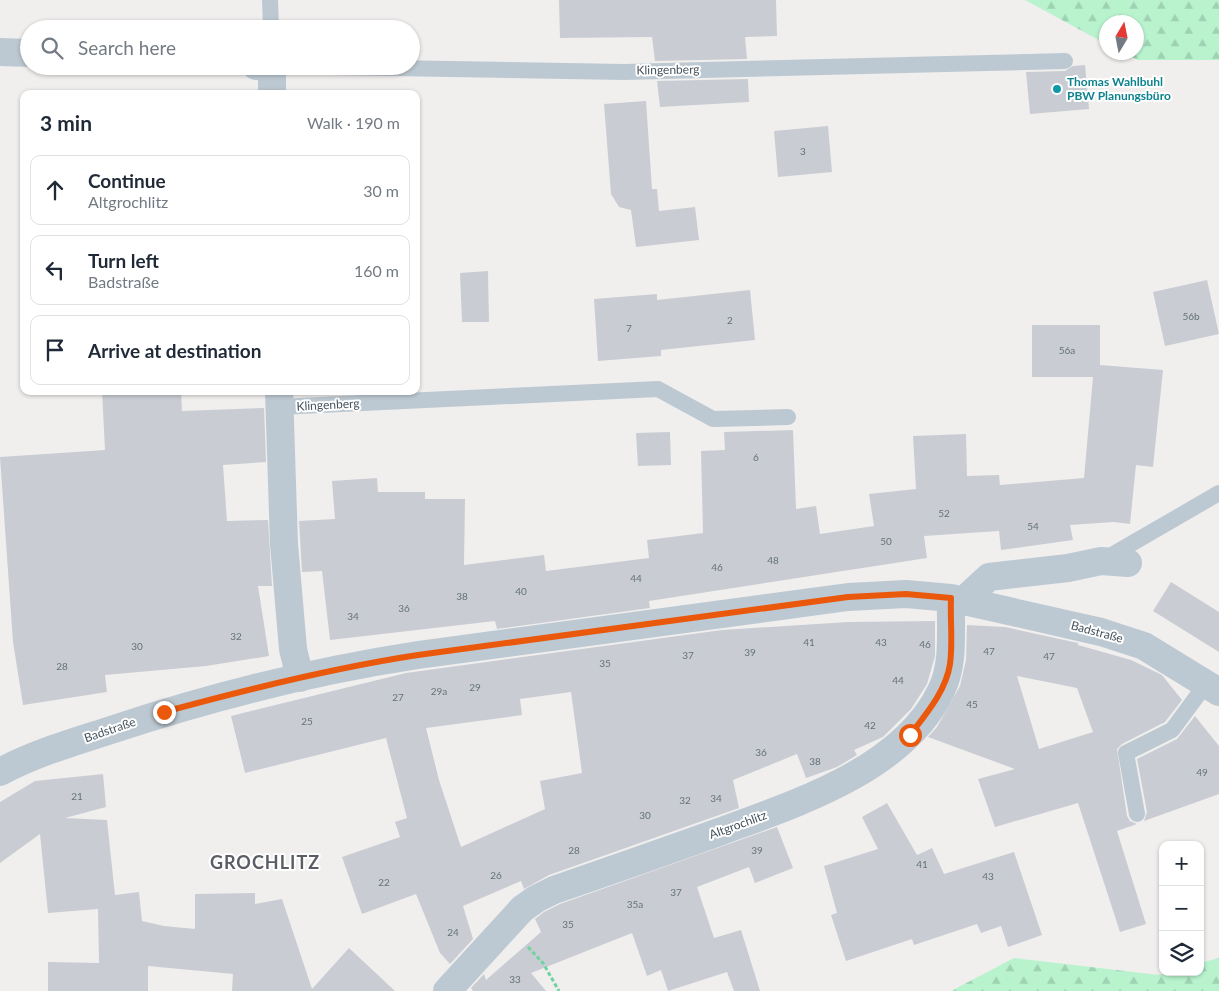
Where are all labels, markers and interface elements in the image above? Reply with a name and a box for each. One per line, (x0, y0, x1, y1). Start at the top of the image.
north arrow (1099, 15, 1144, 60)
search box (20, 20, 420, 75)
icon: search (38, 34, 66, 62)
text: Search here (78, 36, 176, 59)
street label: Klingenberg (636, 61, 700, 78)
place label: Thomas Wahlbuhl PBW Planungsbüro (1067, 74, 1171, 103)
marker: Thomas Wahlbuhl PBW Planungsbüro (1051, 83, 1063, 95)
text: 3 min (40, 110, 92, 135)
text: Walk · 190 m (307, 113, 400, 132)
house number: 3 (800, 145, 806, 157)
text: Continue (88, 169, 166, 192)
icon: ahead (41, 176, 69, 204)
text: 30 m (363, 181, 399, 200)
text: Altgrochlitz (88, 192, 168, 211)
text: Turn left (88, 249, 159, 272)
icon: left (41, 256, 69, 284)
text: 160 m (354, 261, 399, 280)
text: Badstraße (88, 272, 159, 291)
house number: 56b (1182, 310, 1200, 322)
house number: 2 (727, 314, 733, 326)
house number: 7 (626, 322, 632, 334)
icon: arrive (41, 336, 69, 364)
text: Arrive at destination (88, 339, 261, 362)
house number: 56a (1059, 344, 1075, 356)
street label: Klingenberg (296, 395, 360, 414)
house number: 6 (753, 451, 759, 463)
house number: 52 (938, 507, 950, 519)
house number: 54 (1027, 520, 1039, 532)
house number: 50 (880, 535, 892, 547)
house number: 48 (767, 554, 779, 566)
house number: 46 (711, 561, 723, 573)
house number: 44 (630, 572, 642, 584)
house number: 40 (515, 585, 527, 597)
house number: 38 (456, 590, 468, 602)
house number: 36 (398, 602, 410, 614)
house number: 34 (347, 610, 359, 622)
street label: Badstraße (1069, 617, 1125, 646)
house number: 32 (230, 630, 242, 642)
house number: 41 (803, 636, 815, 648)
house number: 43 (875, 636, 887, 648)
house number: 46 (919, 638, 931, 650)
house number: 30 (131, 640, 143, 652)
house number: 47 (983, 645, 995, 657)
house number: 39 (744, 646, 756, 658)
house number: 37 (682, 649, 694, 661)
house number: 47 (1043, 650, 1055, 662)
house number: 35 (599, 657, 611, 669)
house number: 28 (56, 660, 68, 672)
house number: 44 (892, 674, 904, 686)
house number: 29 (469, 681, 481, 693)
house number: 29a (431, 685, 447, 697)
house number: 27 (392, 691, 404, 703)
house number: 45 (966, 698, 978, 710)
route end (153, 701, 176, 724)
street label: Badstraße (82, 714, 138, 745)
house number: 25 (301, 715, 313, 727)
house number: 42 (864, 719, 876, 731)
route start (899, 724, 922, 747)
house number: 36 (755, 746, 767, 758)
house number: 38 (809, 755, 821, 767)
house number: 49 (1196, 766, 1208, 778)
house number: 21 (71, 790, 83, 802)
house number: 34 (710, 792, 722, 804)
house number: 32 (679, 794, 691, 806)
street label: Altgrochlitz (707, 807, 769, 842)
house number: 30 (639, 809, 651, 821)
map controls (1159, 841, 1204, 976)
button: + (1159, 841, 1204, 886)
house number: 28 (568, 844, 580, 856)
house number: 39 (751, 844, 763, 856)
district label: GROCHLITZ (210, 851, 320, 873)
house number: 41 (916, 858, 928, 870)
house number: 26 (490, 869, 502, 881)
house number: 43 (982, 870, 994, 882)
house number: 22 (378, 876, 390, 888)
house number: 37 (670, 886, 682, 898)
button: − (1159, 886, 1204, 931)
house number: 35a (627, 898, 643, 910)
house number: 35 (562, 918, 574, 930)
house number: 24 (447, 926, 459, 938)
button: layers (1159, 931, 1204, 976)
house number: 33 (509, 973, 521, 985)

